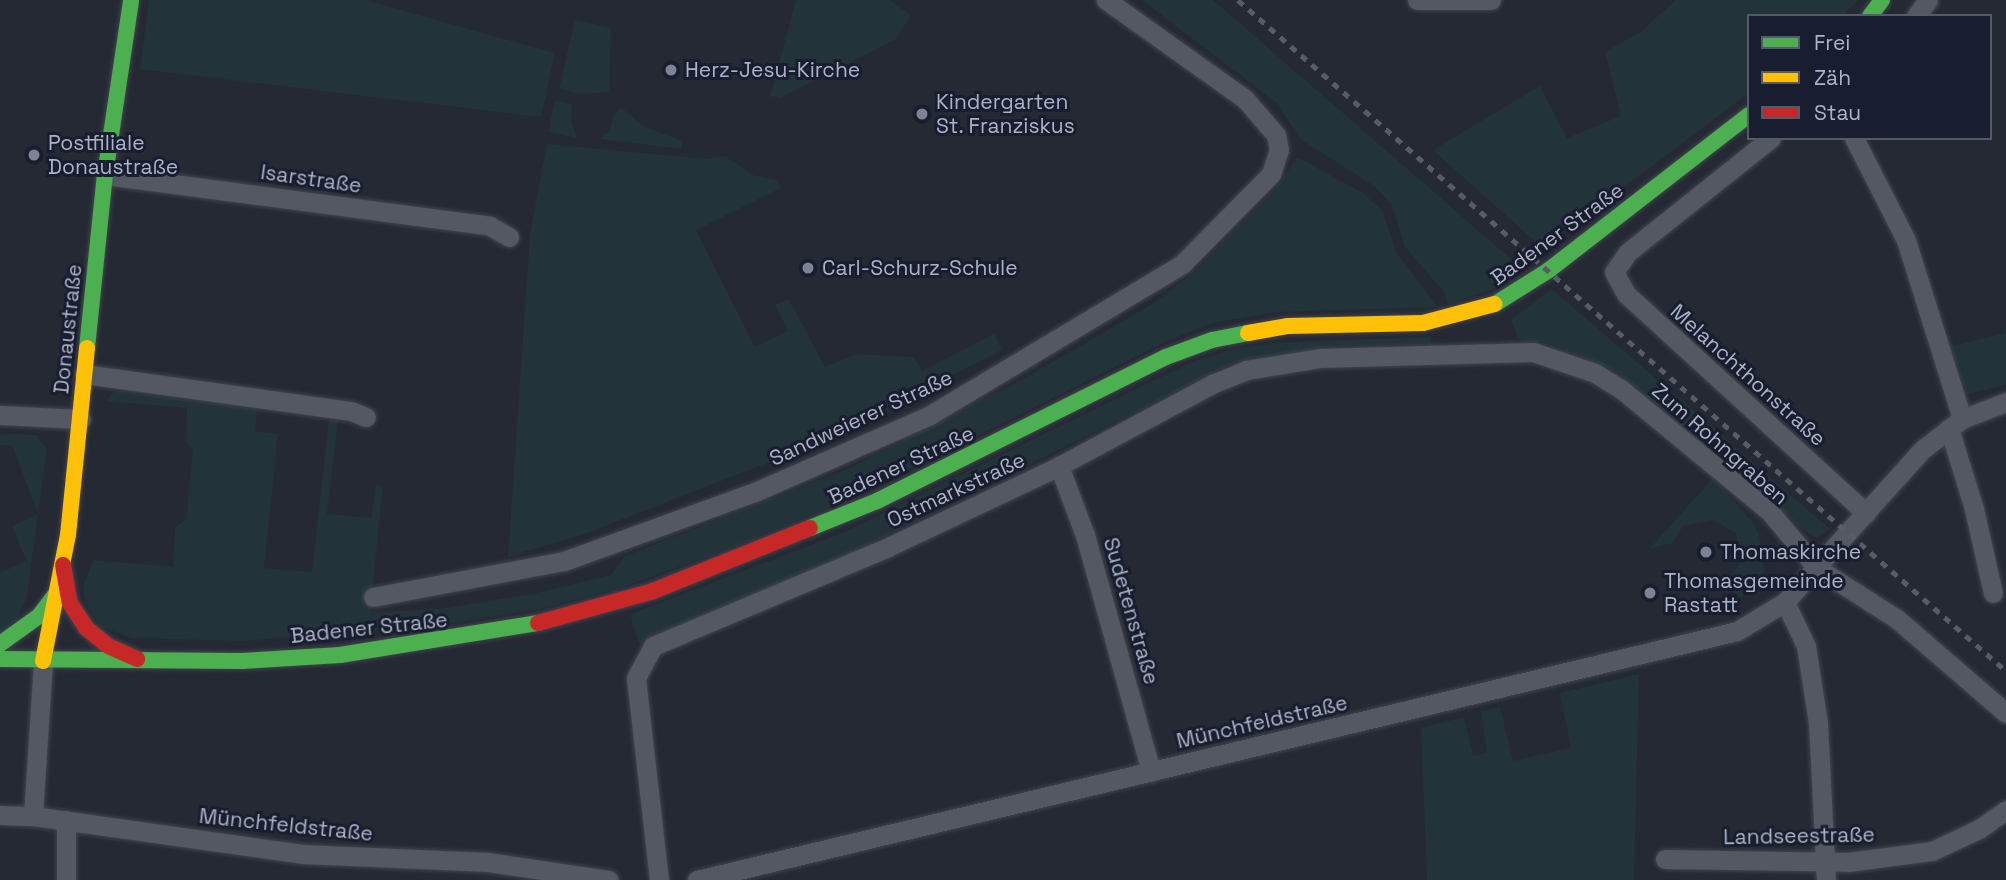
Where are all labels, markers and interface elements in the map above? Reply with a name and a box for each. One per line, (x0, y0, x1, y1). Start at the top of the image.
legend (1747, 14, 1992, 140)
text: Frei (1814, 29, 1850, 56)
place label: Herz-Jesu-Kirche (685, 57, 860, 83)
marker: Herz-Jesu-Kirche (663, 62, 679, 78)
text: Zäh (1814, 64, 1851, 91)
place label: Kindergarten St. Franziskus (936, 89, 1075, 139)
text: Stau (1814, 99, 1861, 126)
marker: Kindergarten St. Franziskus (914, 106, 930, 122)
place label: Postfiliale Donaustraße (48, 130, 178, 180)
marker: Postfiliale Donaustraße (26, 147, 42, 163)
street label: Isarstraße (259, 159, 363, 199)
street label: Badener Straße (1486, 177, 1628, 291)
place label: Carl-Schurz-Schule (822, 255, 1018, 281)
marker: Carl-Schurz-Schule (800, 260, 816, 276)
street label: Donaustraße (49, 263, 87, 395)
street label: Melanchthonstraße (1665, 299, 1831, 451)
street label: Sandweierer Straße (765, 365, 957, 471)
street label: Zum Rohngraben (1647, 378, 1793, 510)
street label: Badener Straße (824, 420, 978, 510)
street label: Ostmarkstraße (883, 447, 1029, 533)
street label: Sudetenstraße (1098, 535, 1164, 687)
place label: Thomaskirche (1720, 539, 1861, 565)
marker: Thomaskirche (1698, 544, 1714, 560)
place label: Thomasgemeinde Rastatt (1664, 568, 1844, 618)
marker: Thomasgemeinde Rastatt (1642, 585, 1658, 601)
street label: Badener Straße (289, 607, 449, 649)
street label: Münchfeldstraße (1174, 690, 1350, 754)
street label: Münchfeldstraße (198, 803, 374, 847)
street label: Landseestraße (1723, 822, 1875, 850)

